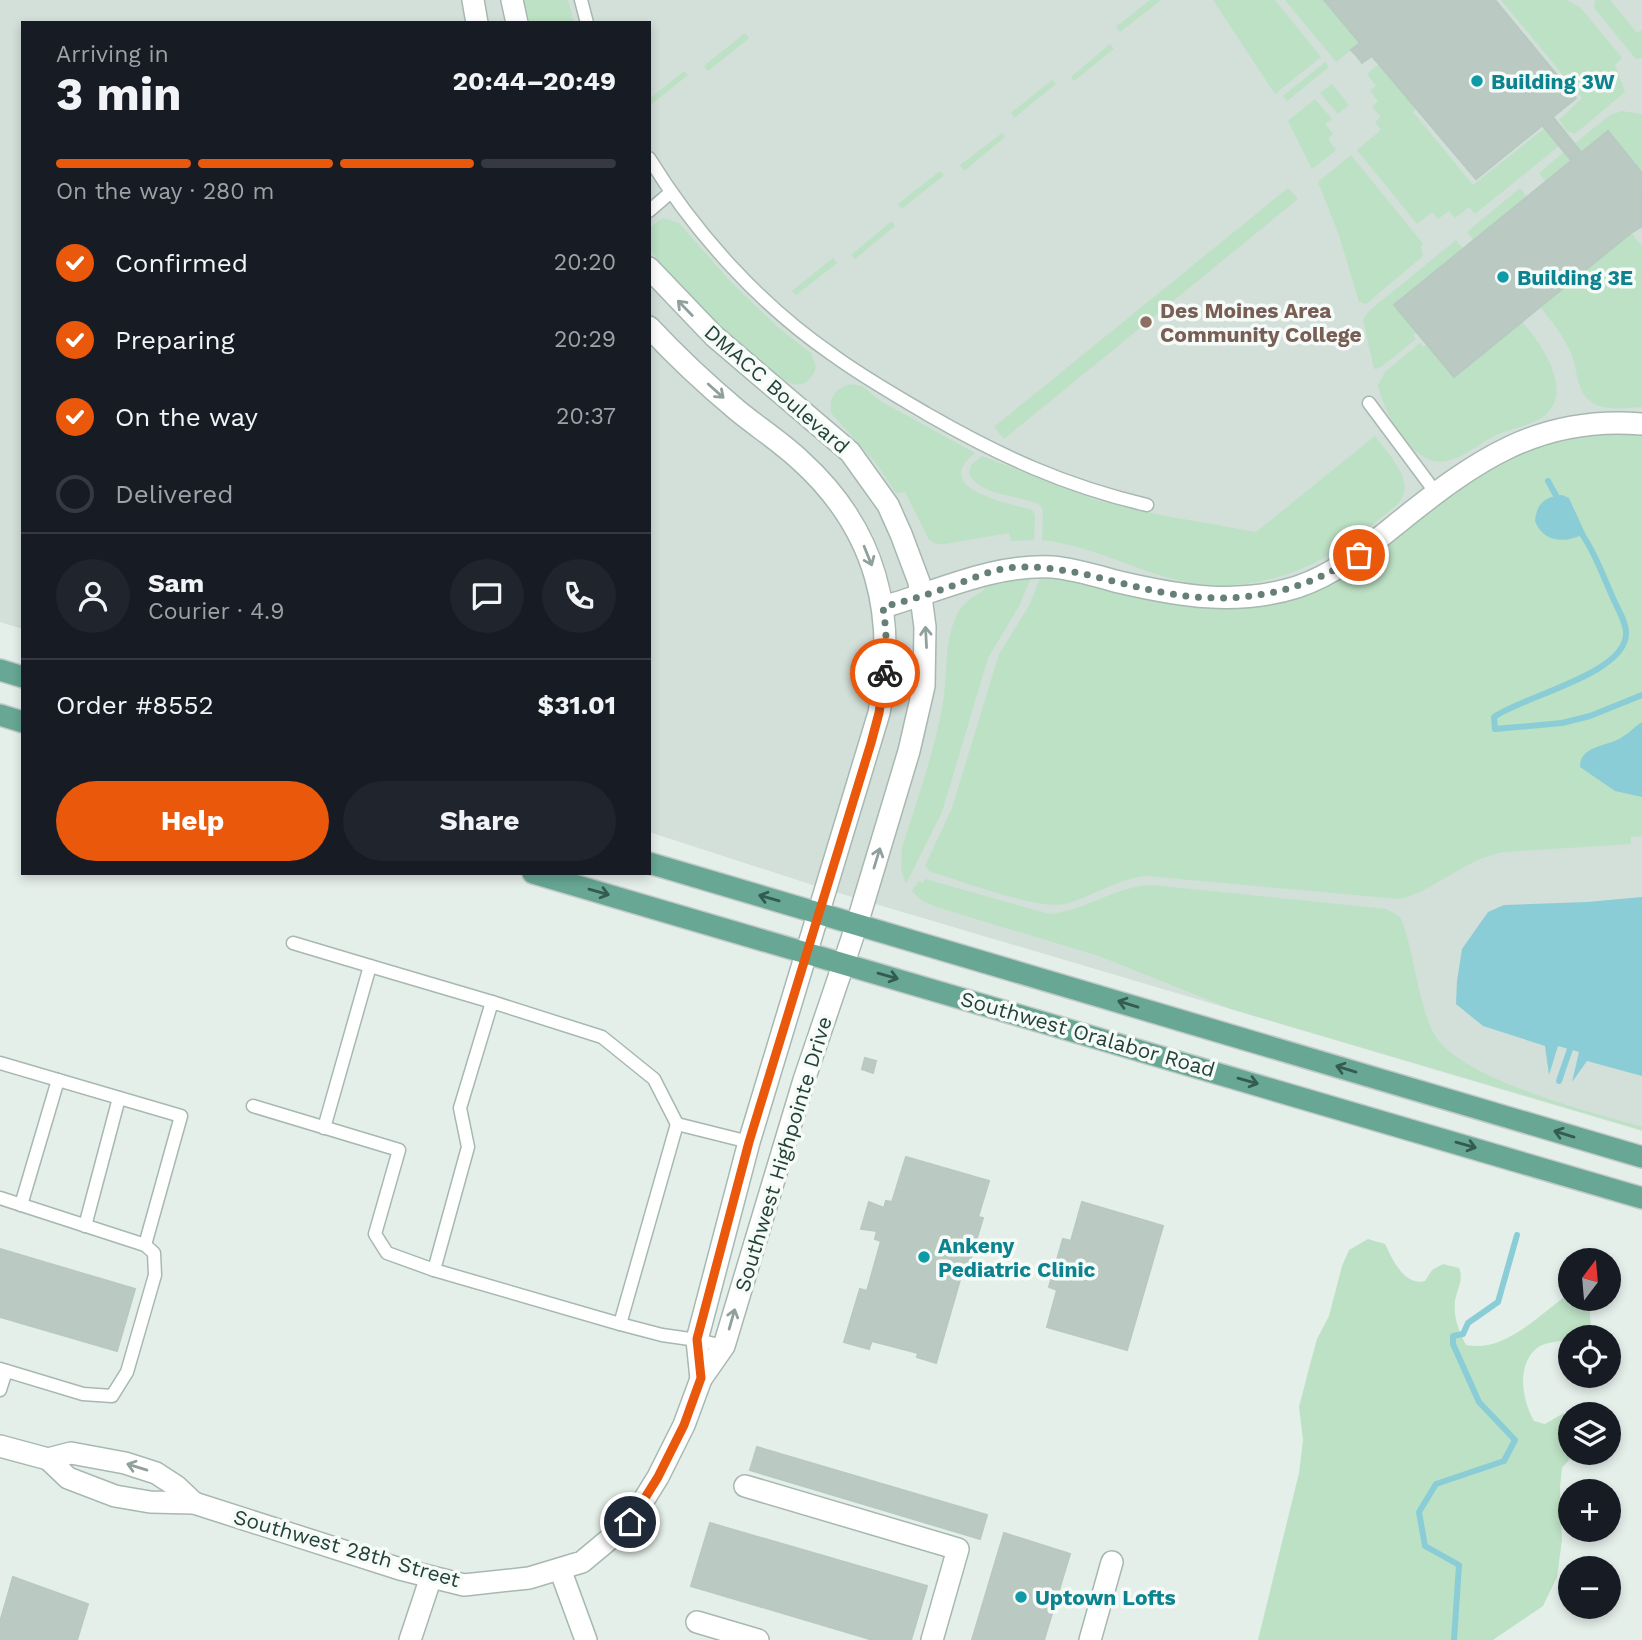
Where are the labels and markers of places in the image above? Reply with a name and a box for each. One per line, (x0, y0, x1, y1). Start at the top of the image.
place label: Building 3W (1491, 69, 1615, 94)
marker: Building 3W (1469, 73, 1485, 89)
place label: Building 3E (1517, 265, 1633, 290)
marker: Building 3E (1495, 269, 1511, 285)
place label: Des Moines Area Community College (1160, 298, 1362, 347)
marker: Des Moines Area Community College (1138, 314, 1154, 330)
pin (1329, 525, 1389, 585)
place label: Ankeny Pediatric Clinic (938, 1233, 1096, 1282)
marker: Ankeny Pediatric Clinic (916, 1249, 932, 1265)
pin (600, 1492, 660, 1552)
place label: Uptown Lofts (1035, 1585, 1176, 1610)
marker: Uptown Lofts (1013, 1589, 1029, 1605)

